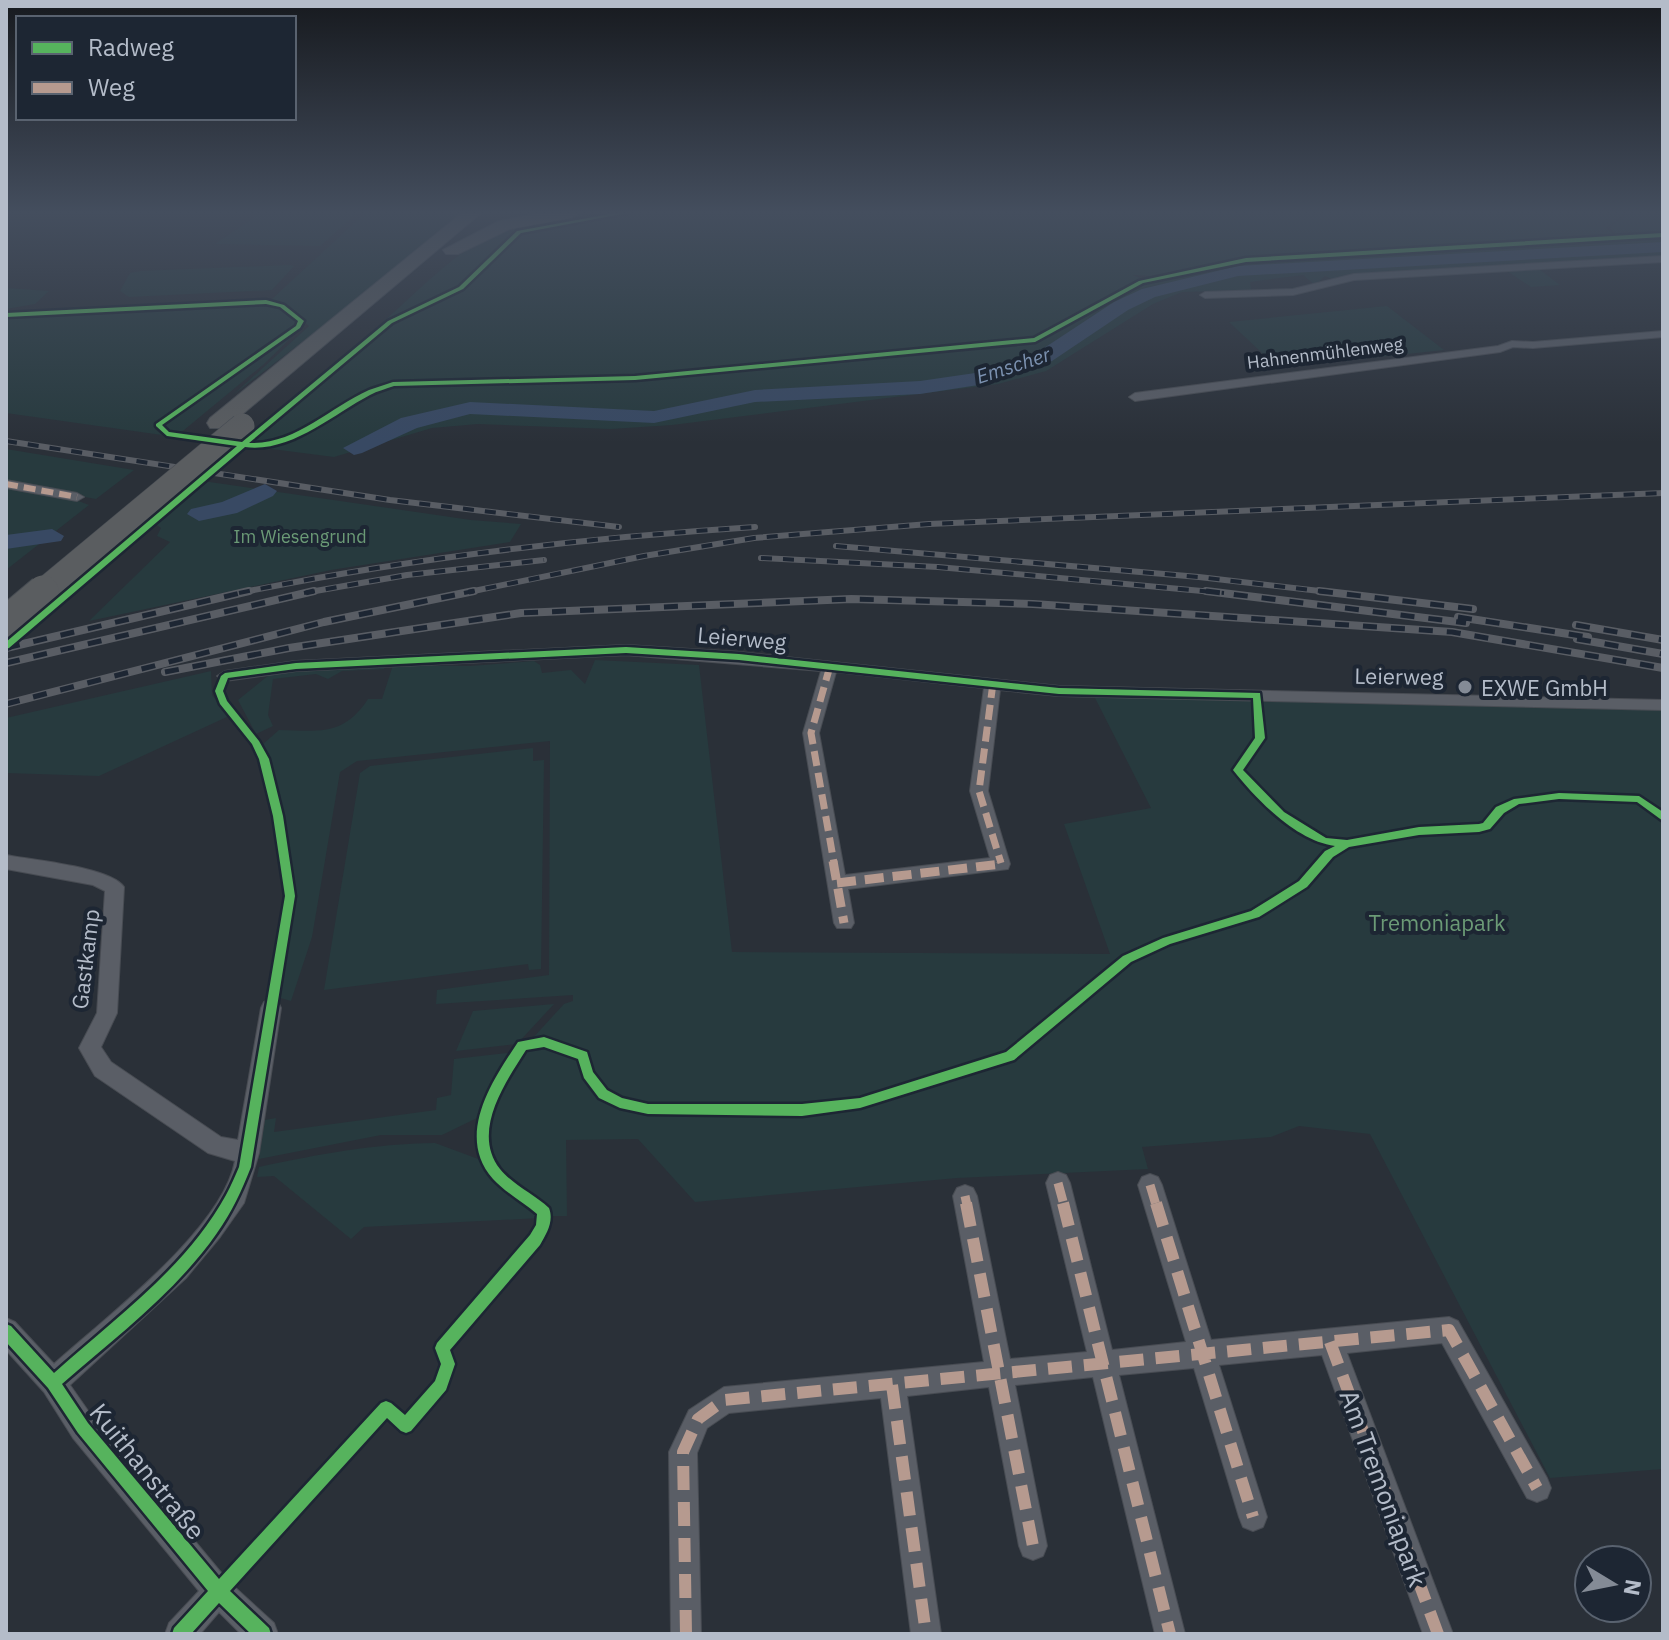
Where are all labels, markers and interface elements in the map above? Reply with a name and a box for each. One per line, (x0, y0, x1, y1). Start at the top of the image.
legend (16, 16, 296, 120)
text: Radweg (88, 31, 174, 63)
text: Weg (88, 71, 135, 103)
street label: Hahnenmühlenweg (1246, 332, 1405, 374)
water label: Emscher (973, 340, 1054, 390)
park label: Im Wiesengrund (233, 525, 367, 548)
street label: Leierweg (696, 620, 788, 656)
street label: Leierweg (1354, 661, 1444, 691)
place label: EXWE GmbH (1481, 673, 1608, 702)
marker: EXWE GmbH (1456, 678, 1474, 696)
street label: Gastkamp (64, 907, 106, 1011)
park label: Tremoniapark (1368, 908, 1506, 937)
street label: Am Tremoniapark (1333, 1385, 1436, 1592)
street label: Kuithanstraße (83, 1396, 213, 1546)
north arrow (1573, 1544, 1653, 1624)
text: N (1618, 1577, 1649, 1598)

